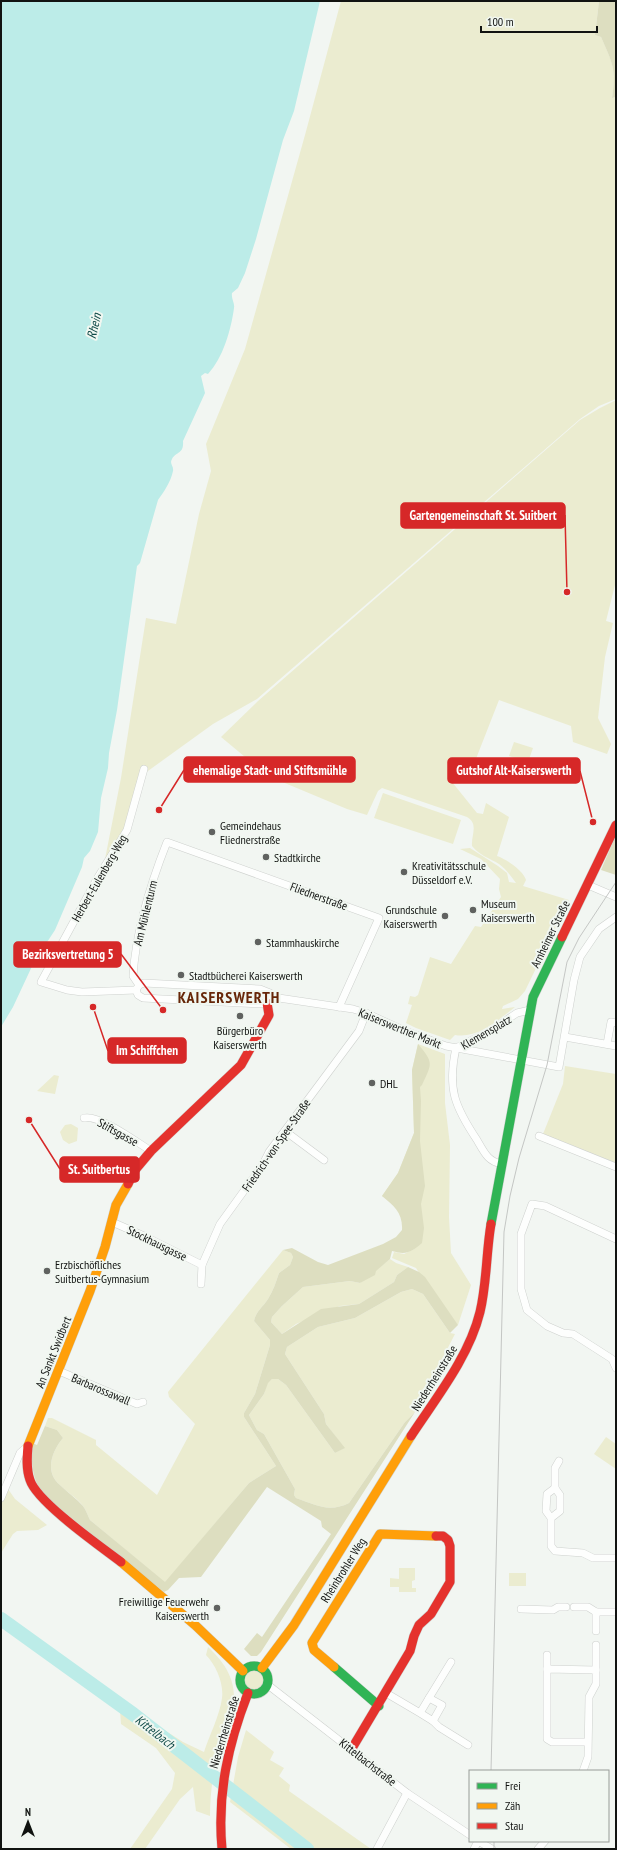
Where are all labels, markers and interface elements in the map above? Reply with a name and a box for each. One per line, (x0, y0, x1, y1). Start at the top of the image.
scale bar (481, 8, 597, 34)
text: 100 m (487, 14, 514, 29)
water label: Rhein (83, 310, 105, 341)
callout: Gartengemeinschaft St. Suitbert (401, 503, 565, 528)
text: Gartengemeinschaft St. Suitbert (409, 507, 557, 524)
callout: ehemalige Stadt- und Stiftsmühle (184, 757, 355, 782)
callout: Gutshof Alt-Kaiserswerth (448, 758, 580, 783)
text: ehemalige Stadt- und Stiftsmühle (193, 762, 348, 779)
text: Gutshof Alt-Kaiserswerth (456, 762, 572, 779)
place label: Gemeindehaus Fliednerstraße (220, 818, 281, 847)
marker: Gemeindehaus Fliednerstraße (207, 827, 217, 837)
street label: Herbert-Eulenberg-Weg (68, 832, 130, 924)
place label: Stadtkirche (274, 850, 321, 865)
marker: Stadtkirche (261, 852, 271, 862)
place label: Kreativitätsschule Düsseldorf e.V. (412, 858, 486, 887)
marker: Kreativitätsschule Düsseldorf e.V. (399, 867, 409, 877)
street label: Am Mühlenturm (130, 879, 160, 947)
street label: Fliednerstraße (288, 879, 350, 913)
place label: Museum Kaiserswerth (481, 896, 535, 925)
street label: Arnheimer Straße (527, 898, 573, 970)
place label: Grundschule Kaiserswerth (383, 902, 437, 931)
marker: Museum Kaiserswerth (468, 905, 478, 915)
marker: Grundschule Kaiserswerth (440, 911, 450, 921)
place label: Stammhauskirche (266, 935, 339, 950)
marker: Stammhauskirche (253, 937, 263, 947)
callout: Bezirksvertretung 5 (14, 942, 121, 967)
text: Bezirksvertretung 5 (22, 946, 114, 963)
place label: Stadtbücherei Kaiserswerth (189, 968, 303, 983)
marker: Stadtbücherei Kaiserswerth (176, 970, 186, 980)
district label: KAISERSWERTH (178, 987, 280, 1007)
street label: Kaiserswerther Markt (356, 1005, 444, 1052)
marker: Bürgerbüro Kaiserswerth (235, 1011, 245, 1021)
street label: Klemensplatz (458, 1011, 514, 1053)
place label: Bürgerbüro Kaiserswerth (213, 1023, 267, 1052)
callout: Im Schiffchen (108, 1038, 186, 1063)
text: Im Schiffchen (116, 1042, 178, 1059)
place label: DHL (380, 1076, 398, 1091)
marker: DHL (367, 1078, 377, 1088)
street label: Friedrich-von-Spee-Straße (238, 1096, 314, 1194)
street label: Stiftsgasse (95, 1115, 141, 1149)
callout: St. Suitbertus (60, 1157, 139, 1182)
text: St. Suitbertus (68, 1161, 130, 1178)
street label: Stockhausgasse (125, 1222, 189, 1264)
place label: Erzbischöfliches Suitbertus-Gymnasium (55, 1257, 149, 1286)
marker: Erzbischöfliches Suitbertus-Gymnasium (42, 1266, 52, 1276)
street label: An Sankt Swidbert (32, 1313, 74, 1390)
street label: Niederrheinstraße (408, 1342, 460, 1414)
street label: Barbarossawall (69, 1370, 133, 1408)
street label: Rheinbrohler Weg (317, 1535, 369, 1605)
place label: Freiwillige Feuerwehr Kaiserswerth (119, 1594, 210, 1623)
marker: Freiwillige Feuerwehr Kaiserswerth (212, 1603, 222, 1613)
street label: Niederrheinstraße (206, 1694, 242, 1770)
water label: Kittelbach (132, 1711, 179, 1754)
street label: Kittelbachstraße (336, 1735, 400, 1789)
legend (469, 1770, 609, 1842)
text: Frei (505, 1778, 521, 1793)
text: Zäh (505, 1798, 520, 1813)
north arrow (8, 1802, 48, 1842)
text: N (25, 1805, 31, 1819)
text: Stau (505, 1818, 523, 1833)

